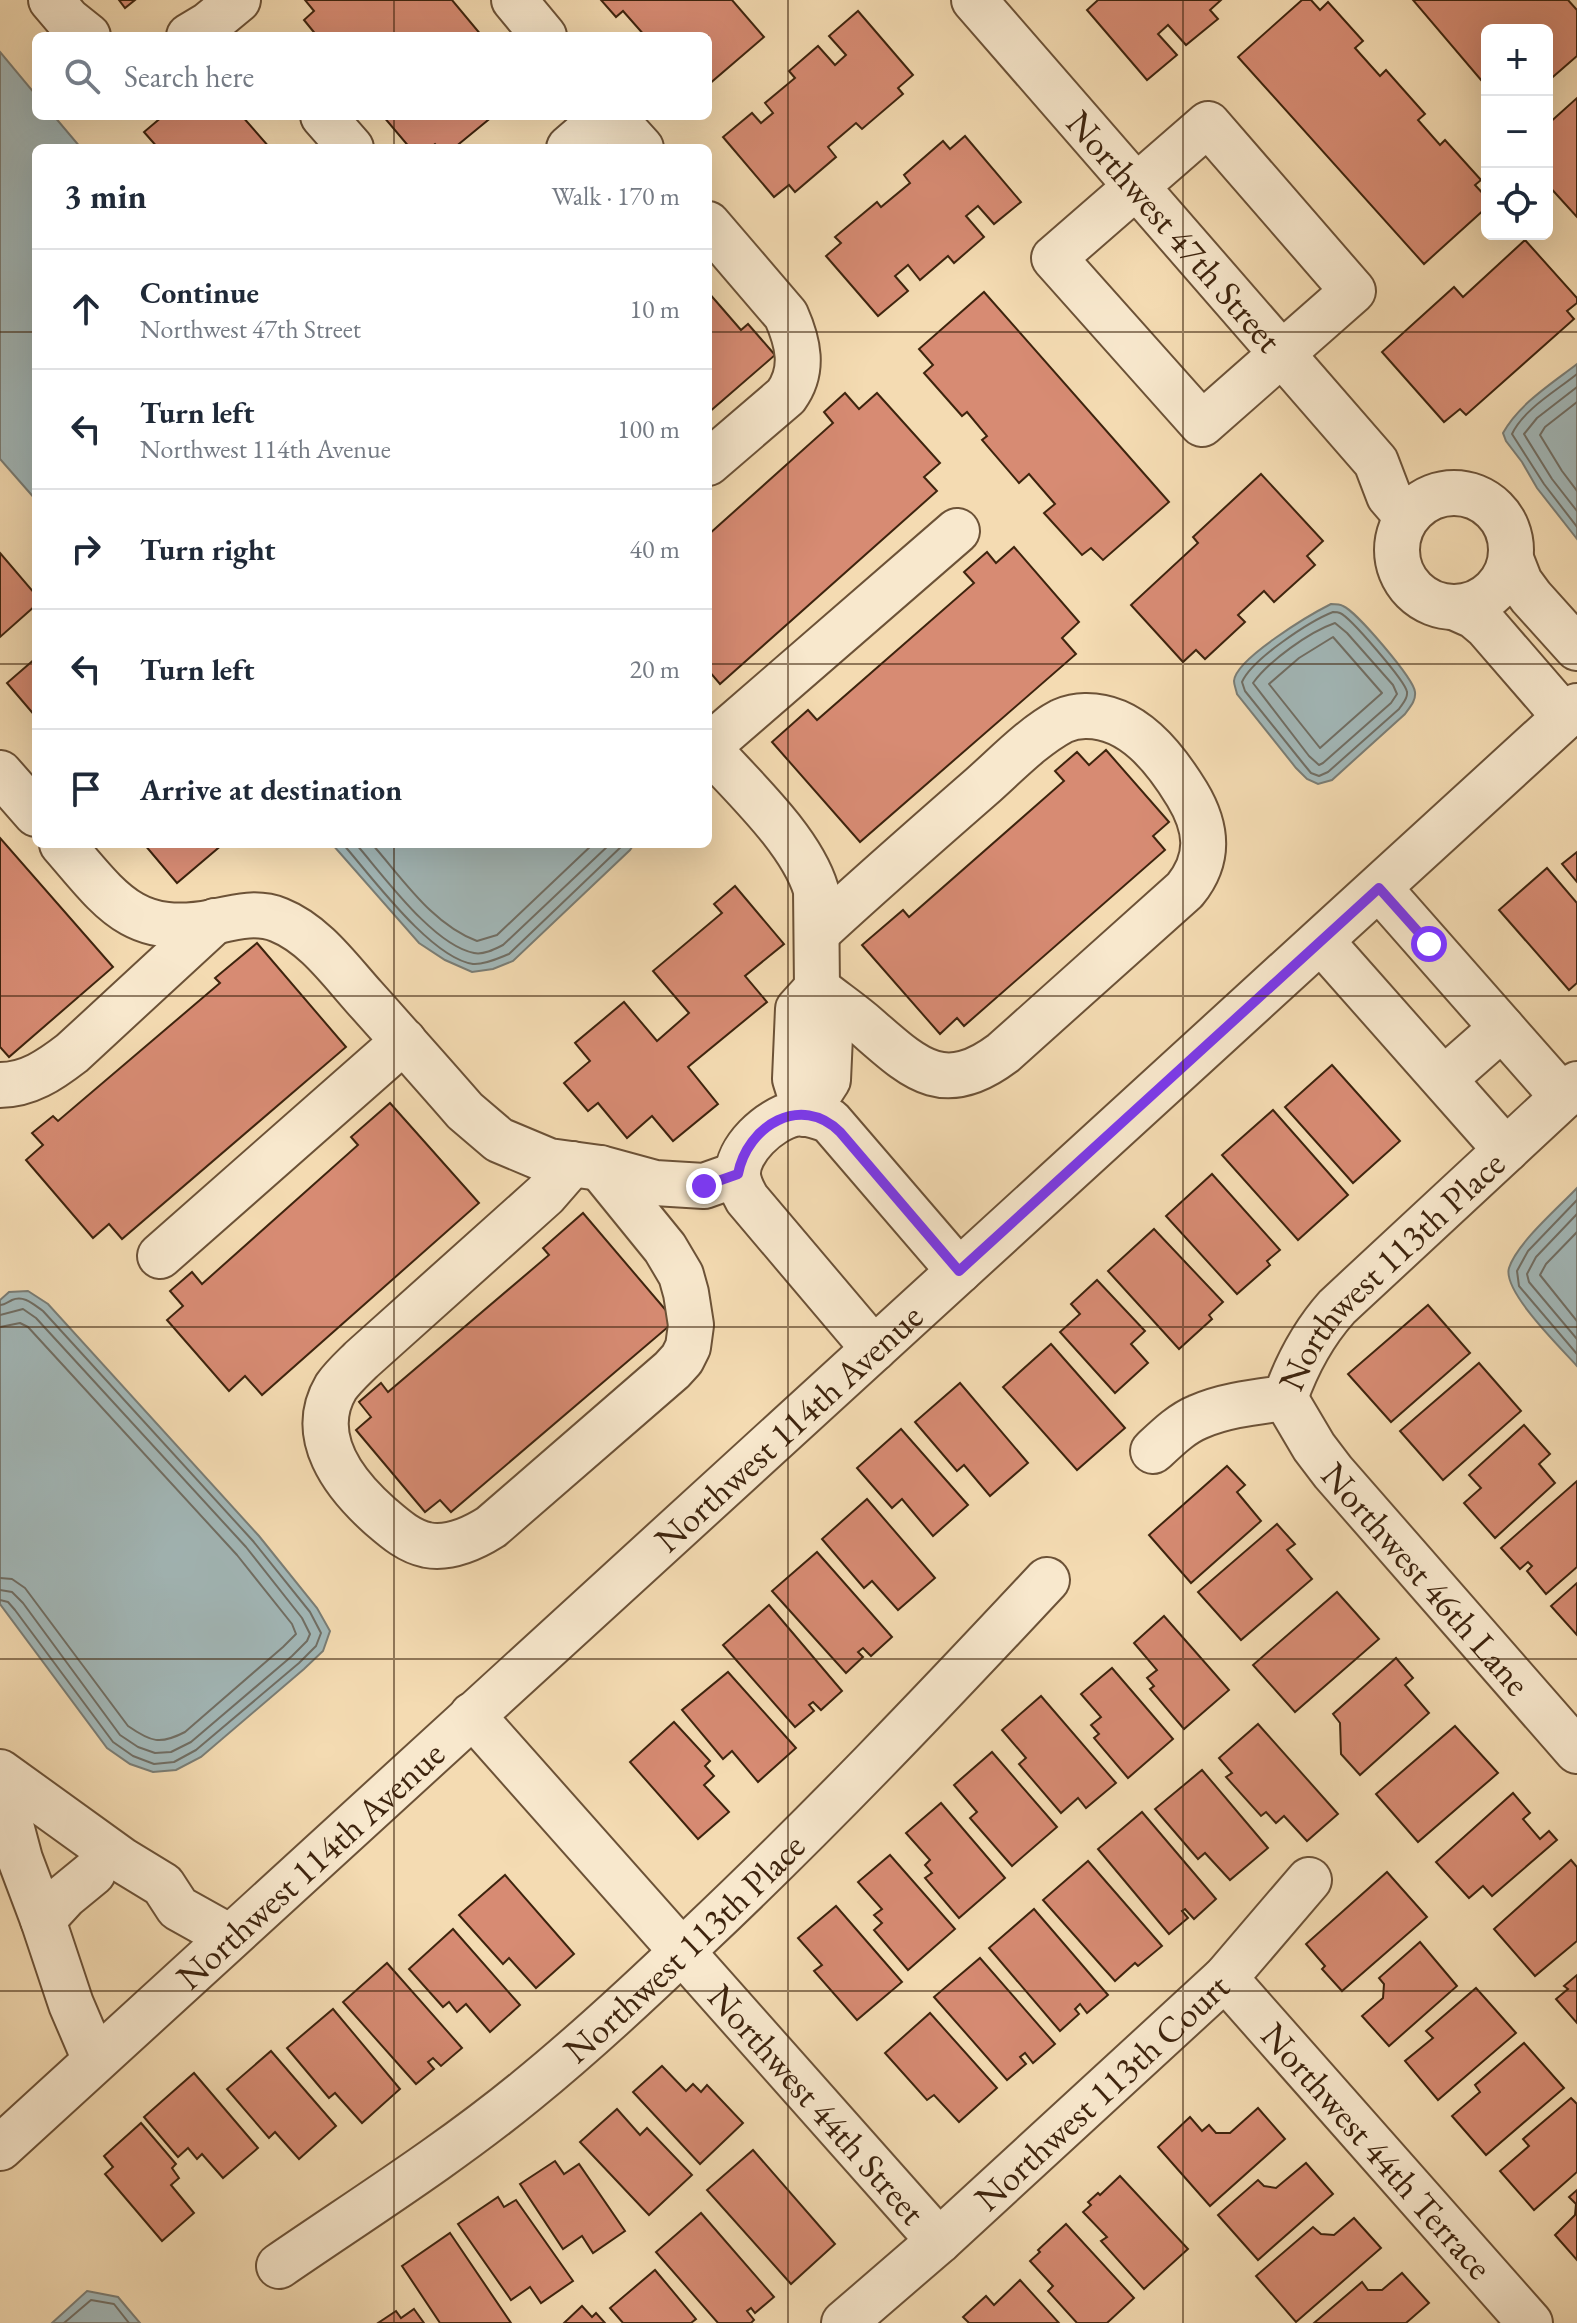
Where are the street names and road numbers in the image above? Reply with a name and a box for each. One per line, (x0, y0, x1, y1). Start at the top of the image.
street label: Northwest 47th Street (1056, 100, 1293, 363)
street label: Northwest 113th Place (1267, 1140, 1514, 1398)
street label: Northwest 114th Avenue (644, 1293, 933, 1562)
street label: Northwest 46th Lane (1311, 1452, 1541, 1706)
street label: Northwest 114th Avenue (166, 1730, 454, 2000)
street label: Northwest 113th Place (554, 1823, 815, 2073)
street label: Northwest 113th Court (964, 1963, 1239, 2221)
street label: Northwest 44th Street (698, 1974, 936, 2235)
street label: Northwest 44th Terrace (1251, 2012, 1503, 2289)

